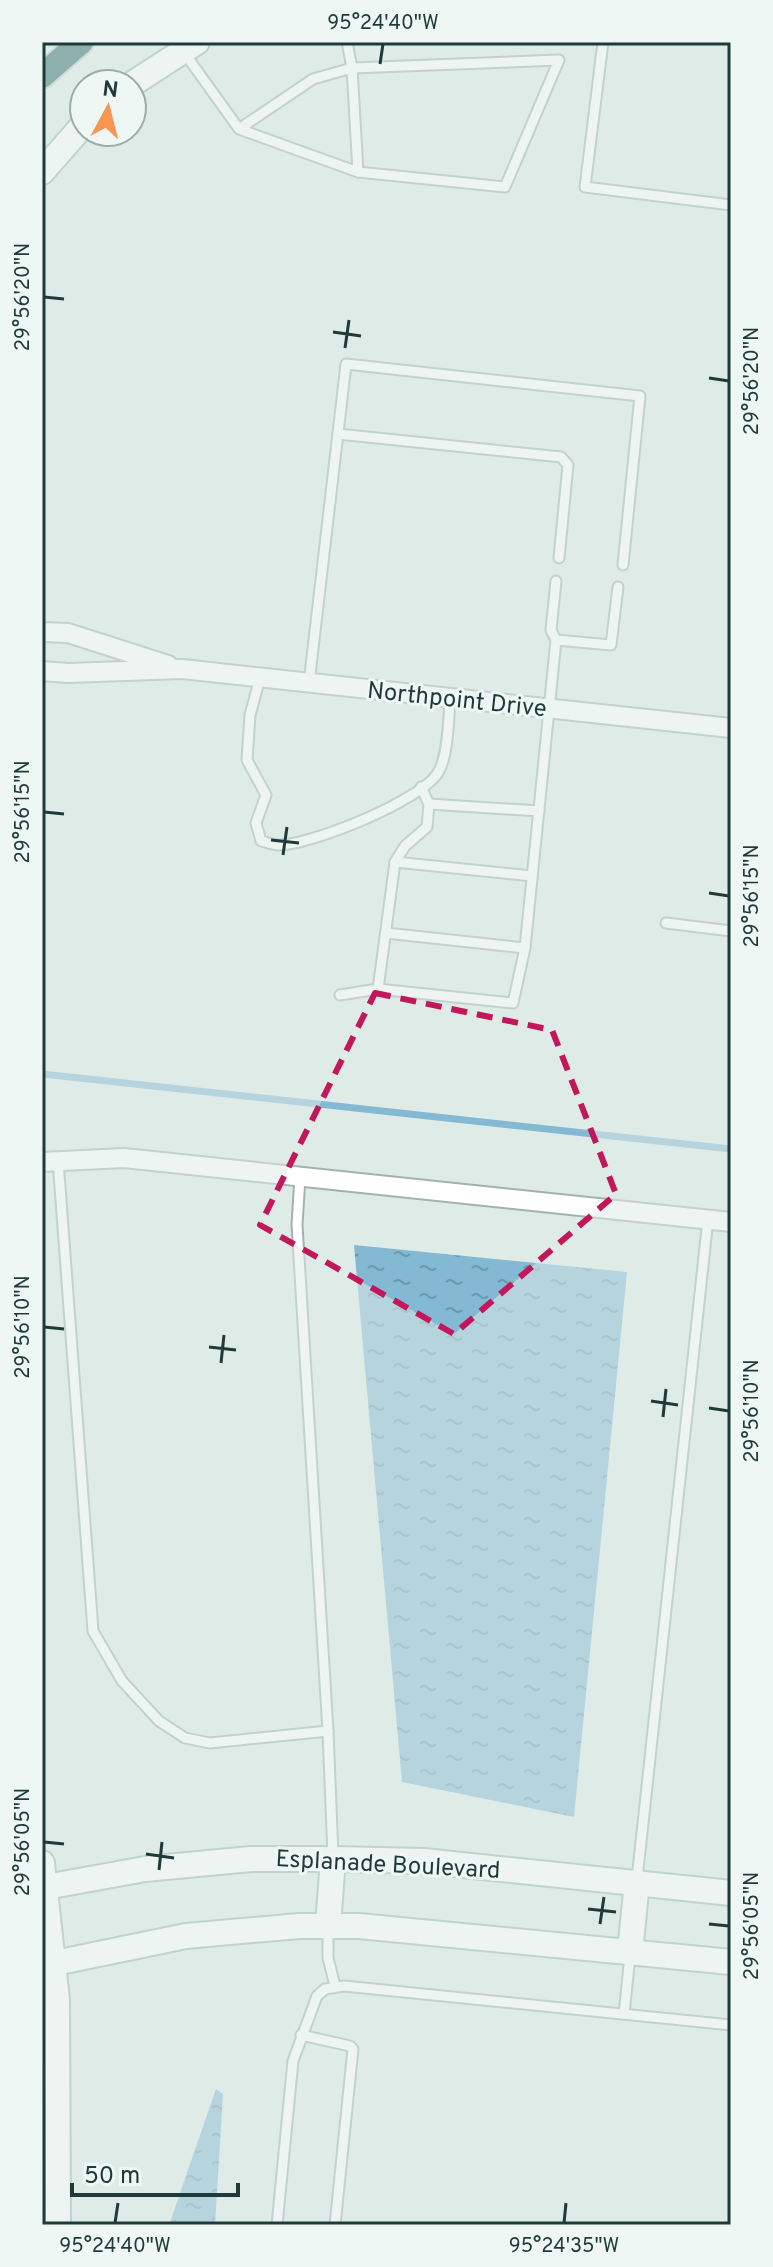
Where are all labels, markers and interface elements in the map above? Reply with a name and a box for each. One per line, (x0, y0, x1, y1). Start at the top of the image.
text: 95°24'40"W (327, 11, 439, 37)
north arrow (68, 68, 148, 148)
text: N (101, 76, 120, 105)
text: 29°56'20"N (11, 243, 37, 351)
text: 29°56'20"N (740, 327, 766, 435)
street label: Northpoint Drive (365, 677, 548, 725)
text: 29°56'15"N (11, 760, 37, 864)
text: 29°56'15"N (740, 844, 766, 948)
text: 29°56'10"N (11, 1275, 37, 1379)
text: 29°56'10"N (740, 1359, 766, 1463)
text: 29°56'05"N (11, 1788, 37, 1896)
street label: Esplanade Boulevard (275, 1845, 501, 1887)
text: 29°56'05"N (740, 1872, 766, 1980)
scale bar (72, 2147, 238, 2197)
text: 50 m (84, 2162, 140, 2192)
text: 95°24'40"W (59, 2234, 171, 2260)
text: 95°24'35"W (509, 2234, 619, 2260)

